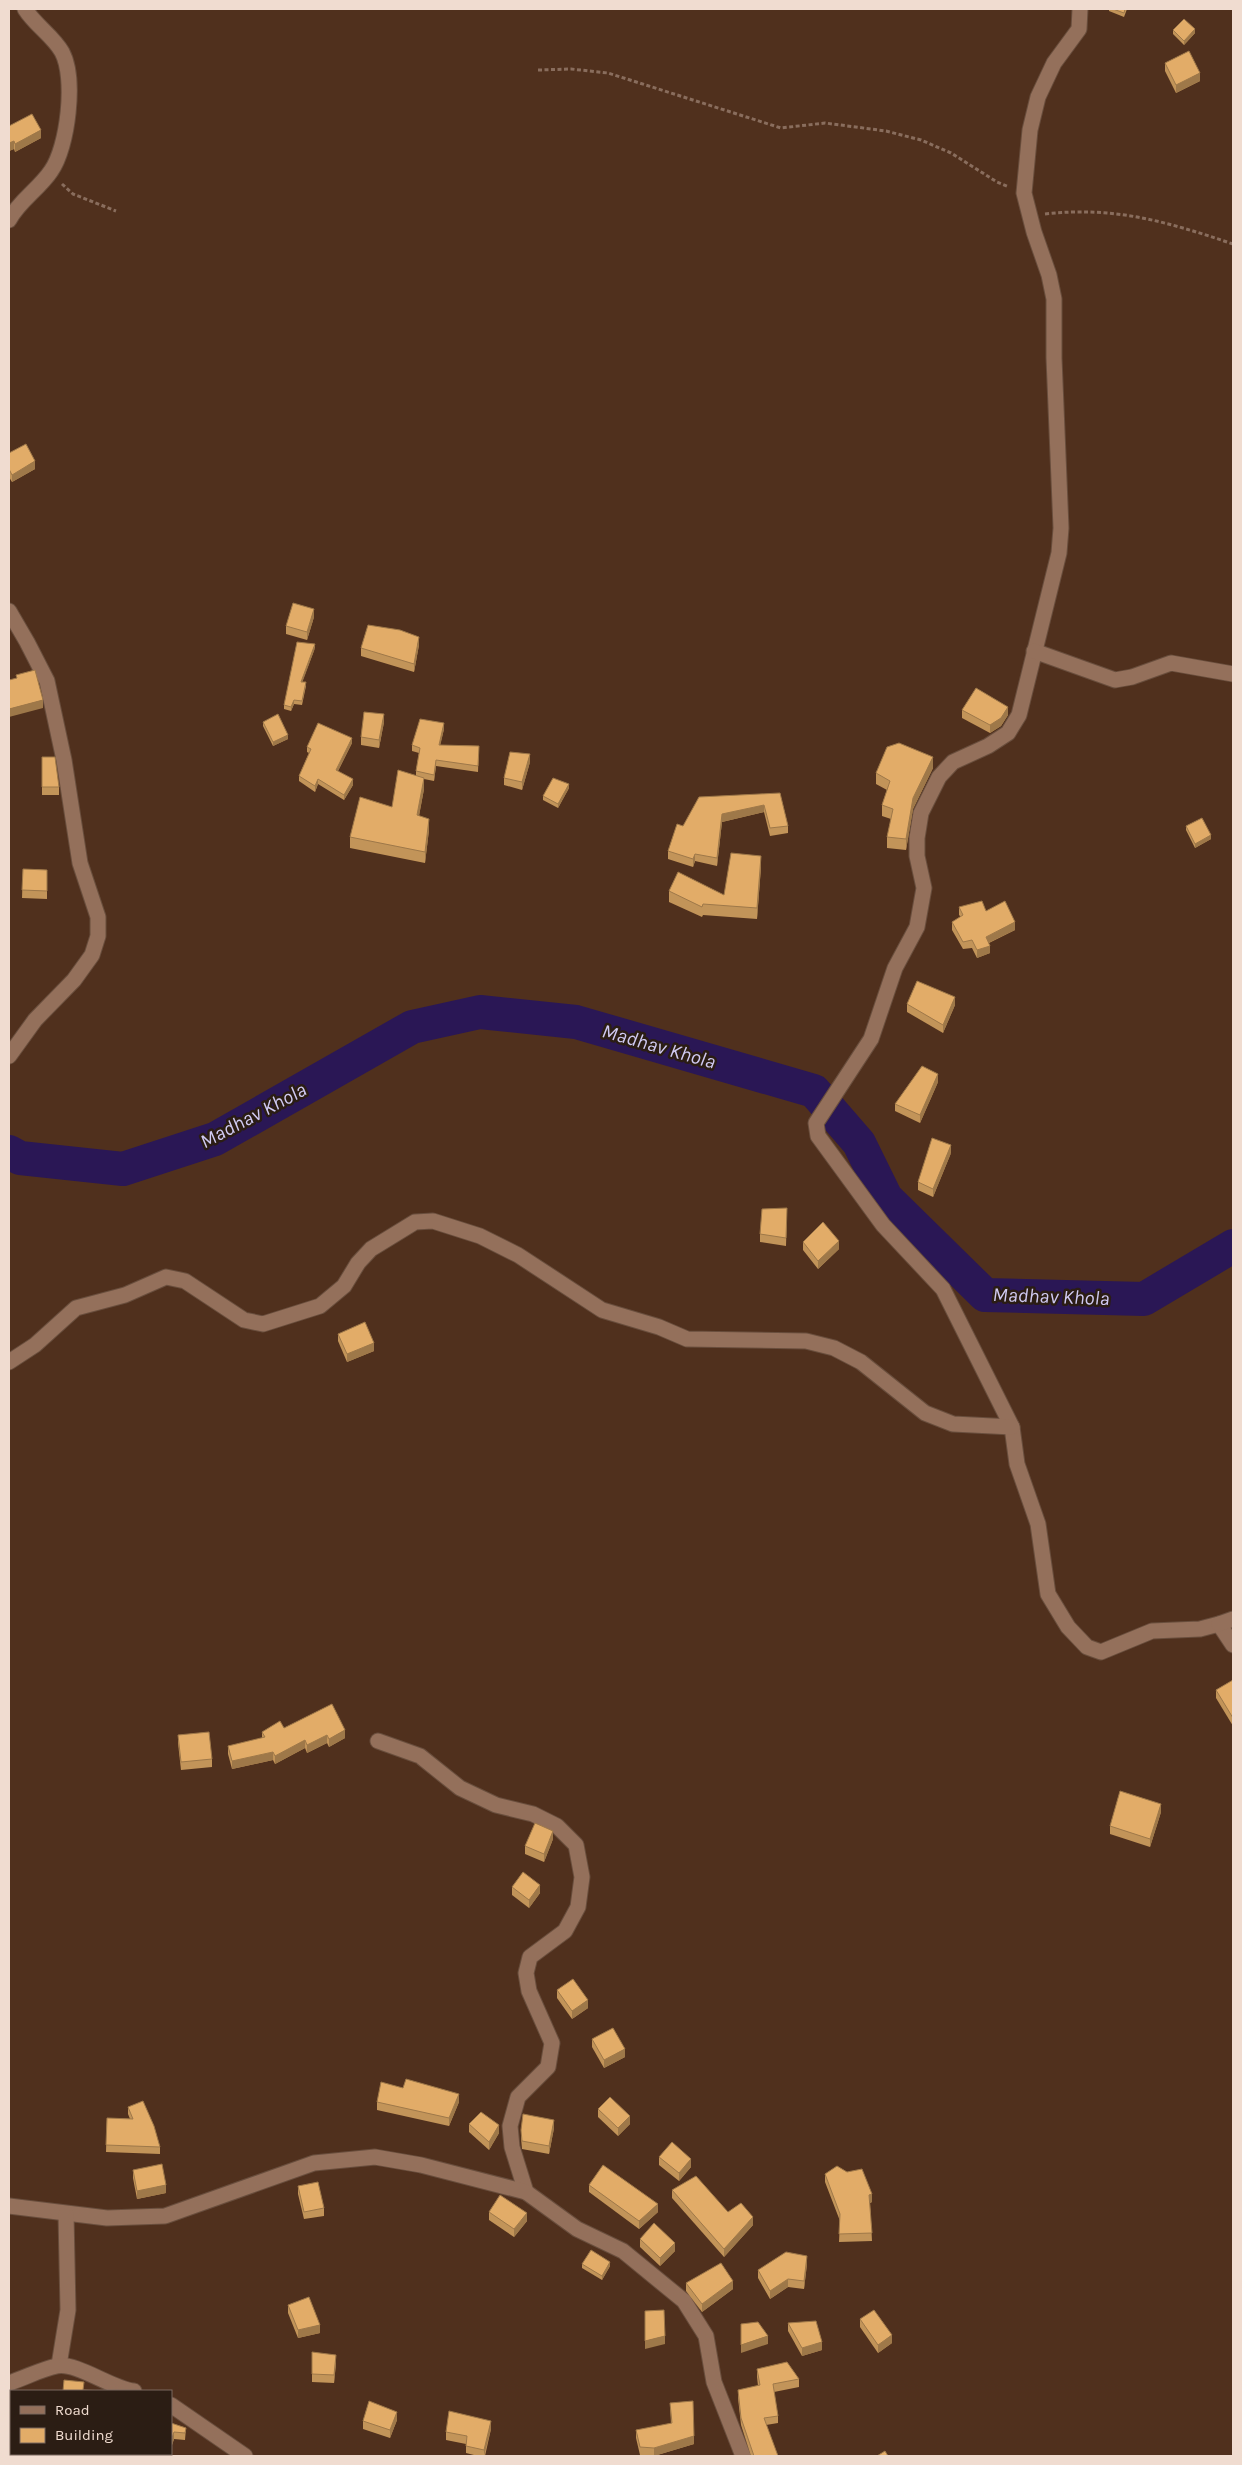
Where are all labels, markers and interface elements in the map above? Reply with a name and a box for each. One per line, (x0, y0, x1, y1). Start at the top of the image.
water label: Madhav Khola (599, 1019, 718, 1074)
water label: Madhav Khola (196, 1078, 310, 1153)
water label: Madhav Khola (992, 1283, 1110, 1310)
legend (10, 2390, 172, 2455)
text: Road (55, 2401, 90, 2419)
text: Building (55, 2426, 113, 2444)

